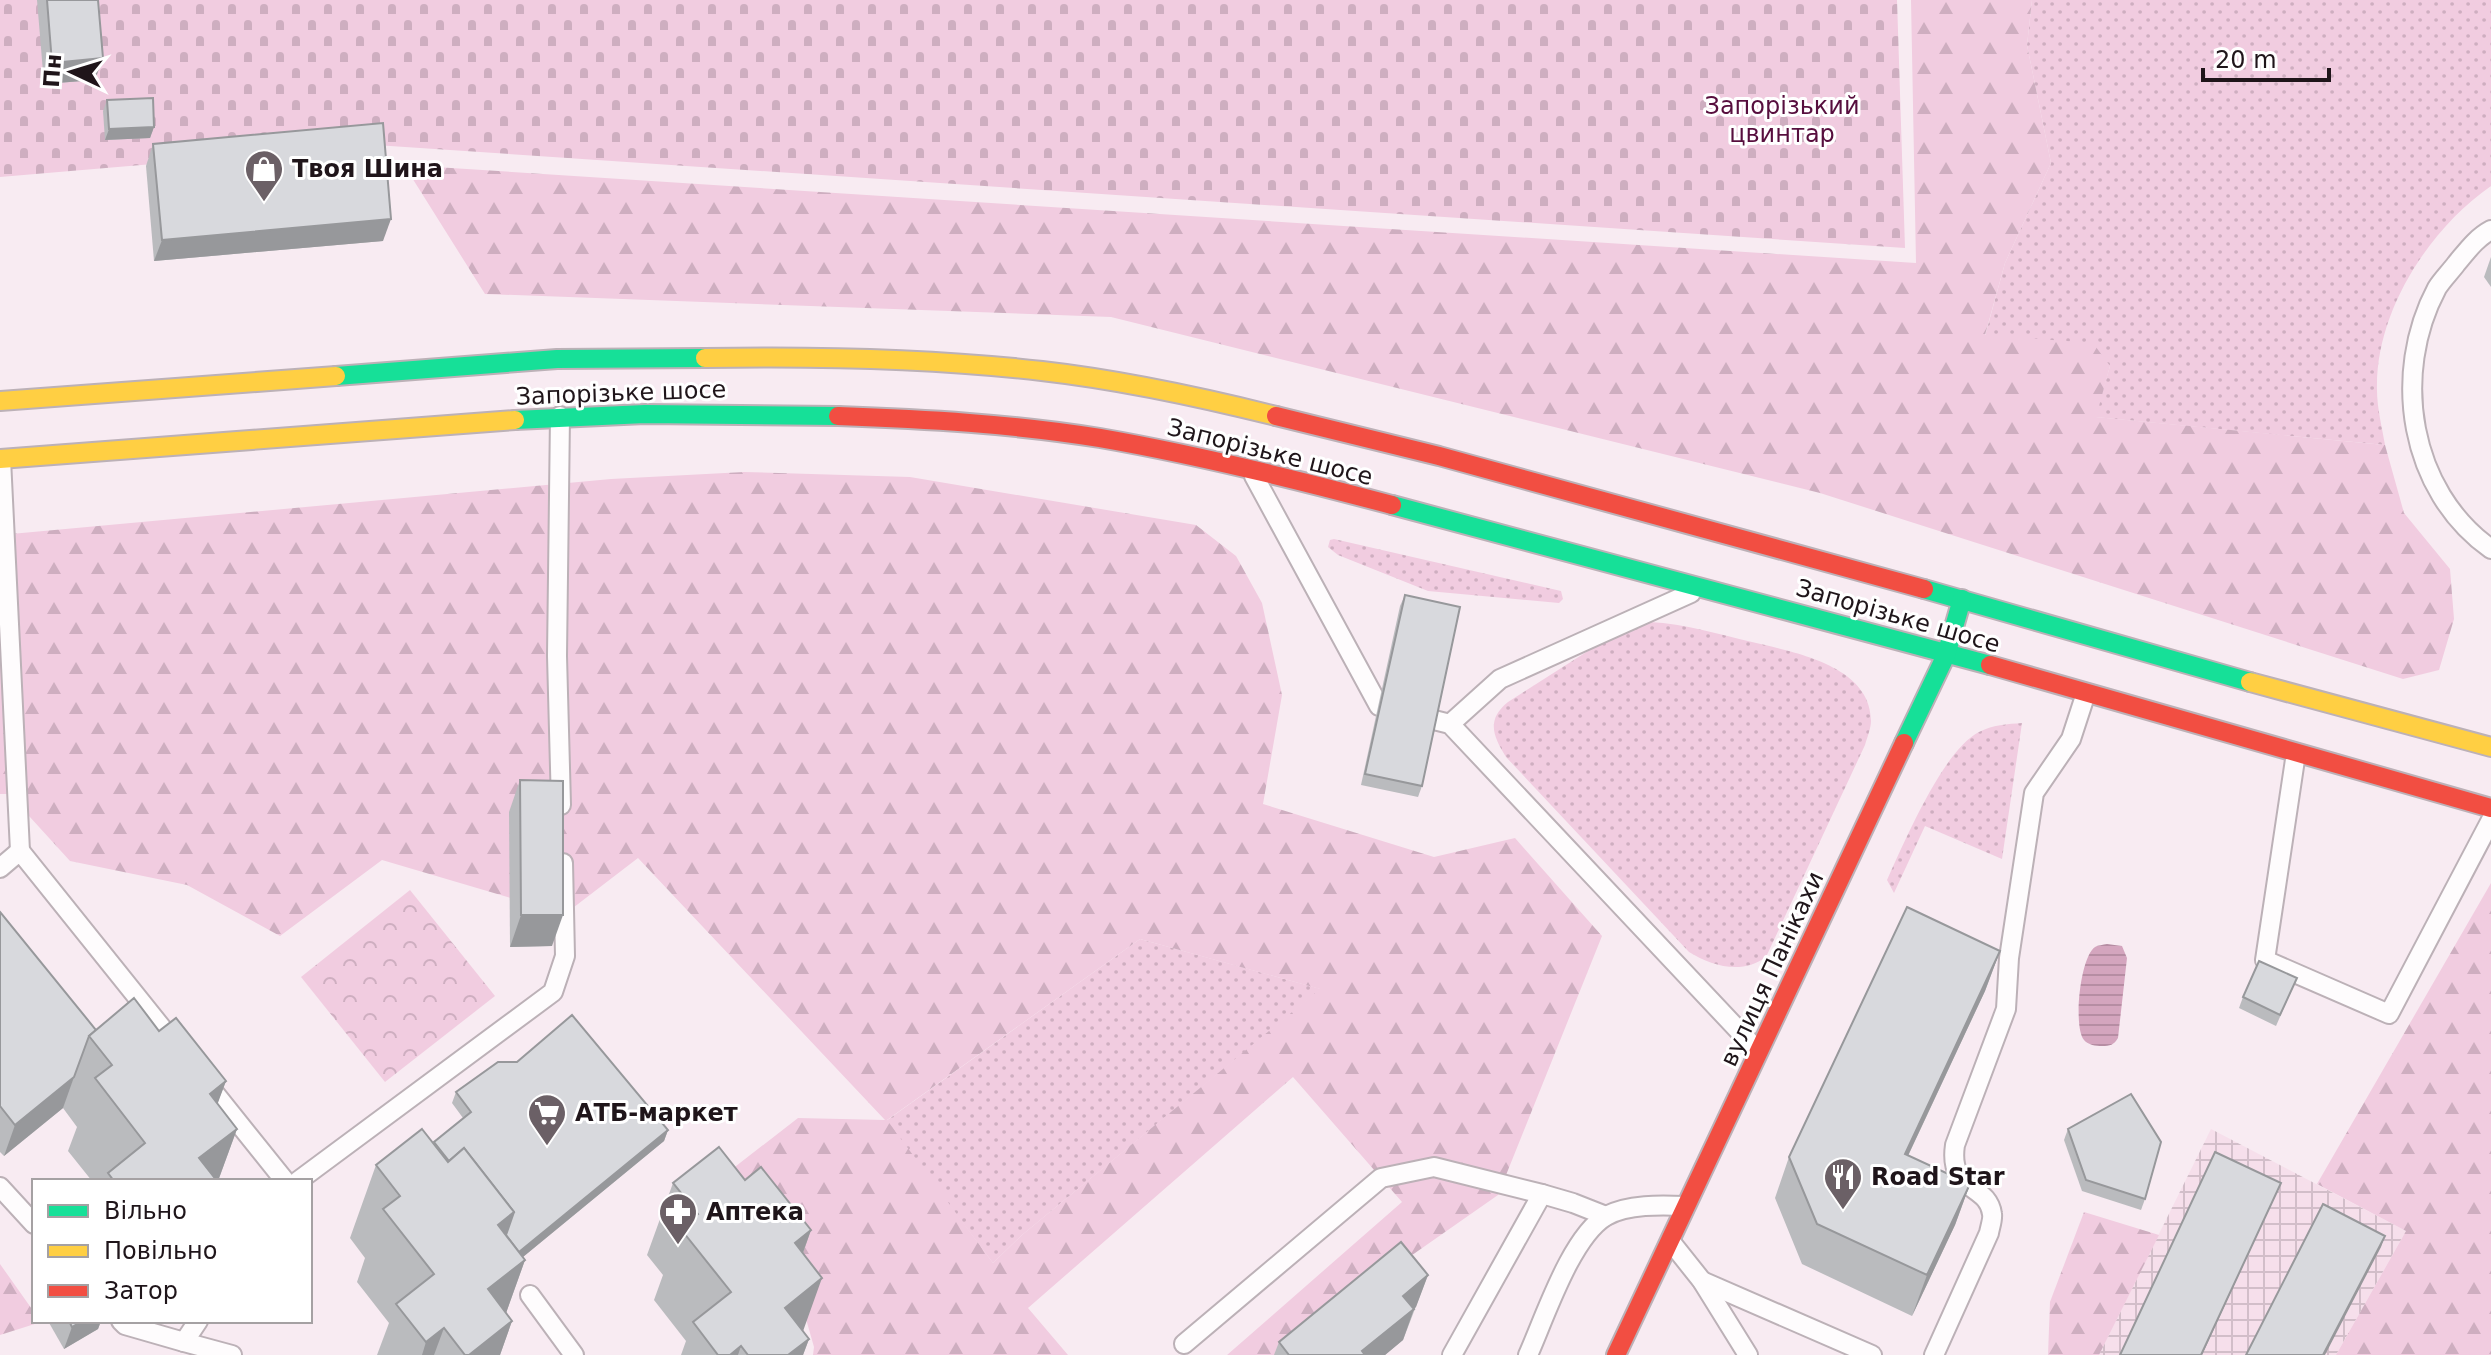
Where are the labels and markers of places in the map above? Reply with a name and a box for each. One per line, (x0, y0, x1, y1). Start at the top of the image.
shop icon: Твоя Шина (243, 148, 285, 203)
place label: Твоя Шина (292, 155, 443, 183)
supermarket icon: АТБ-маркет (526, 1092, 568, 1147)
place label: АТБ-маркет (575, 1099, 738, 1127)
restaurant icon: Road Star (1822, 1156, 1864, 1211)
place label: Road Star (1871, 1163, 2005, 1191)
pharmacy icon: Аптека (657, 1191, 699, 1246)
place label: Аптека (706, 1198, 804, 1226)

